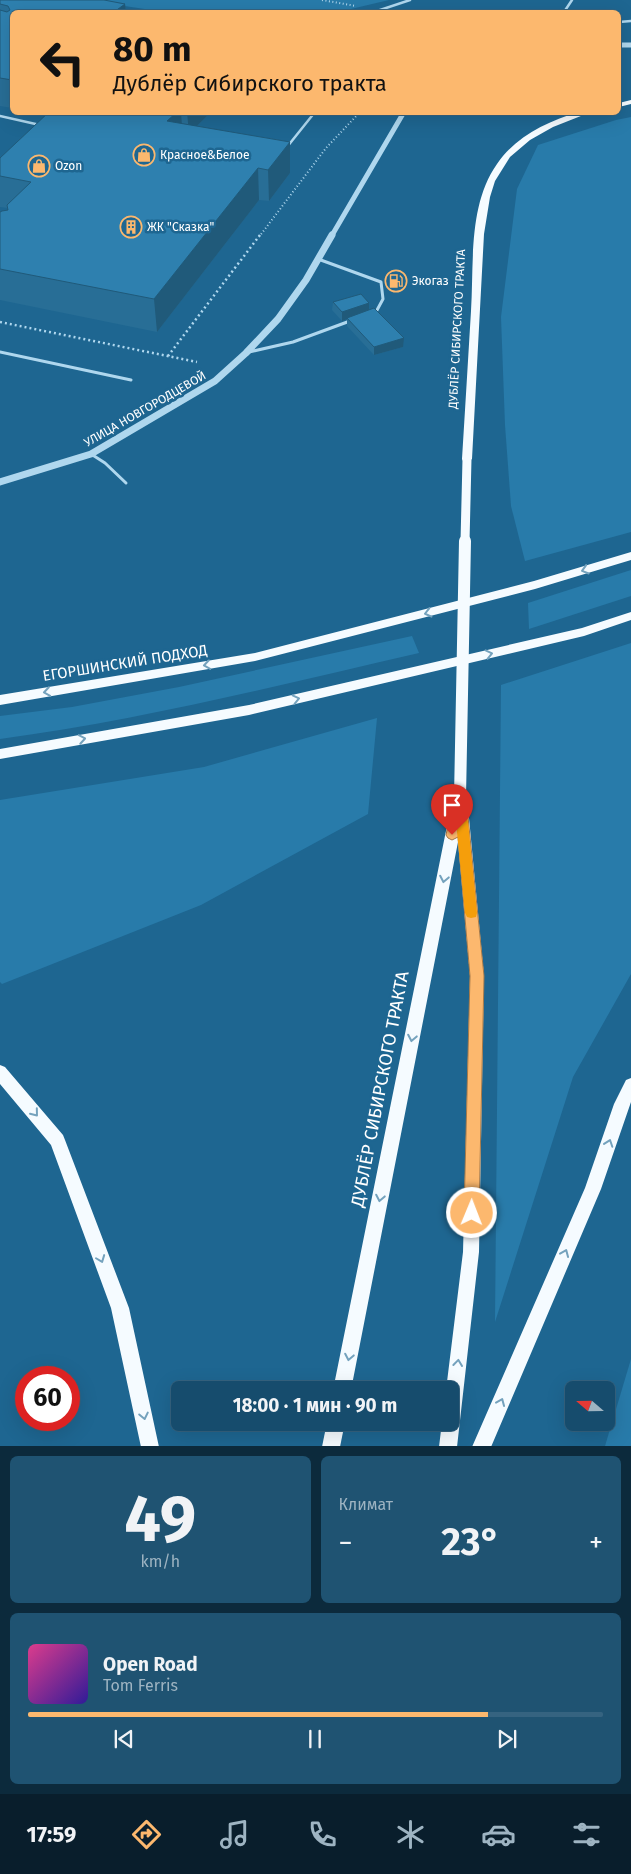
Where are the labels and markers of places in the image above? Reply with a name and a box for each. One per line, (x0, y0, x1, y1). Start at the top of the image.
shop icon: Красное&Белое (132, 143, 156, 167)
place label: Красное&Белое (160, 148, 250, 162)
shop icon: Ozon (27, 154, 51, 178)
place label: Ozon (55, 159, 82, 173)
building icon: ЖК "Сказка" (119, 215, 143, 239)
place label: ЖК "Сказка" (147, 220, 214, 234)
fuel station icon: Экогаз (384, 269, 408, 293)
place label: Экогаз (412, 274, 449, 288)
pin (431, 784, 473, 835)

